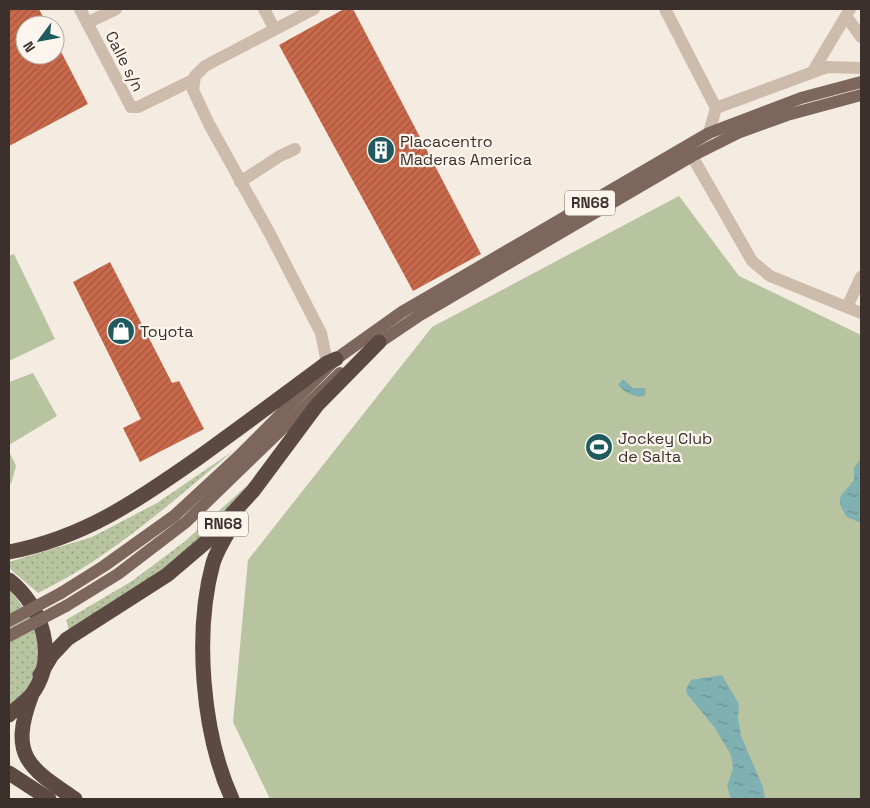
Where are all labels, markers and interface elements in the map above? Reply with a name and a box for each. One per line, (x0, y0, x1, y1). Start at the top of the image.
north arrow (15, 15, 65, 65)
street label: Calle s/n (100, 28, 149, 95)
text: N (19, 38, 39, 56)
place label: Placacentro Maderas America (400, 131, 532, 170)
building icon: Placacentro Maderas America (366, 135, 396, 165)
road number: RN68 (565, 190, 615, 216)
shop icon: Toyota (106, 316, 136, 346)
place label: Toyota (140, 321, 194, 342)
place label: Jockey Club de Salta (618, 428, 712, 467)
sports icon: Jockey Club de Salta (584, 432, 614, 462)
road number: RN68 (198, 512, 248, 536)

